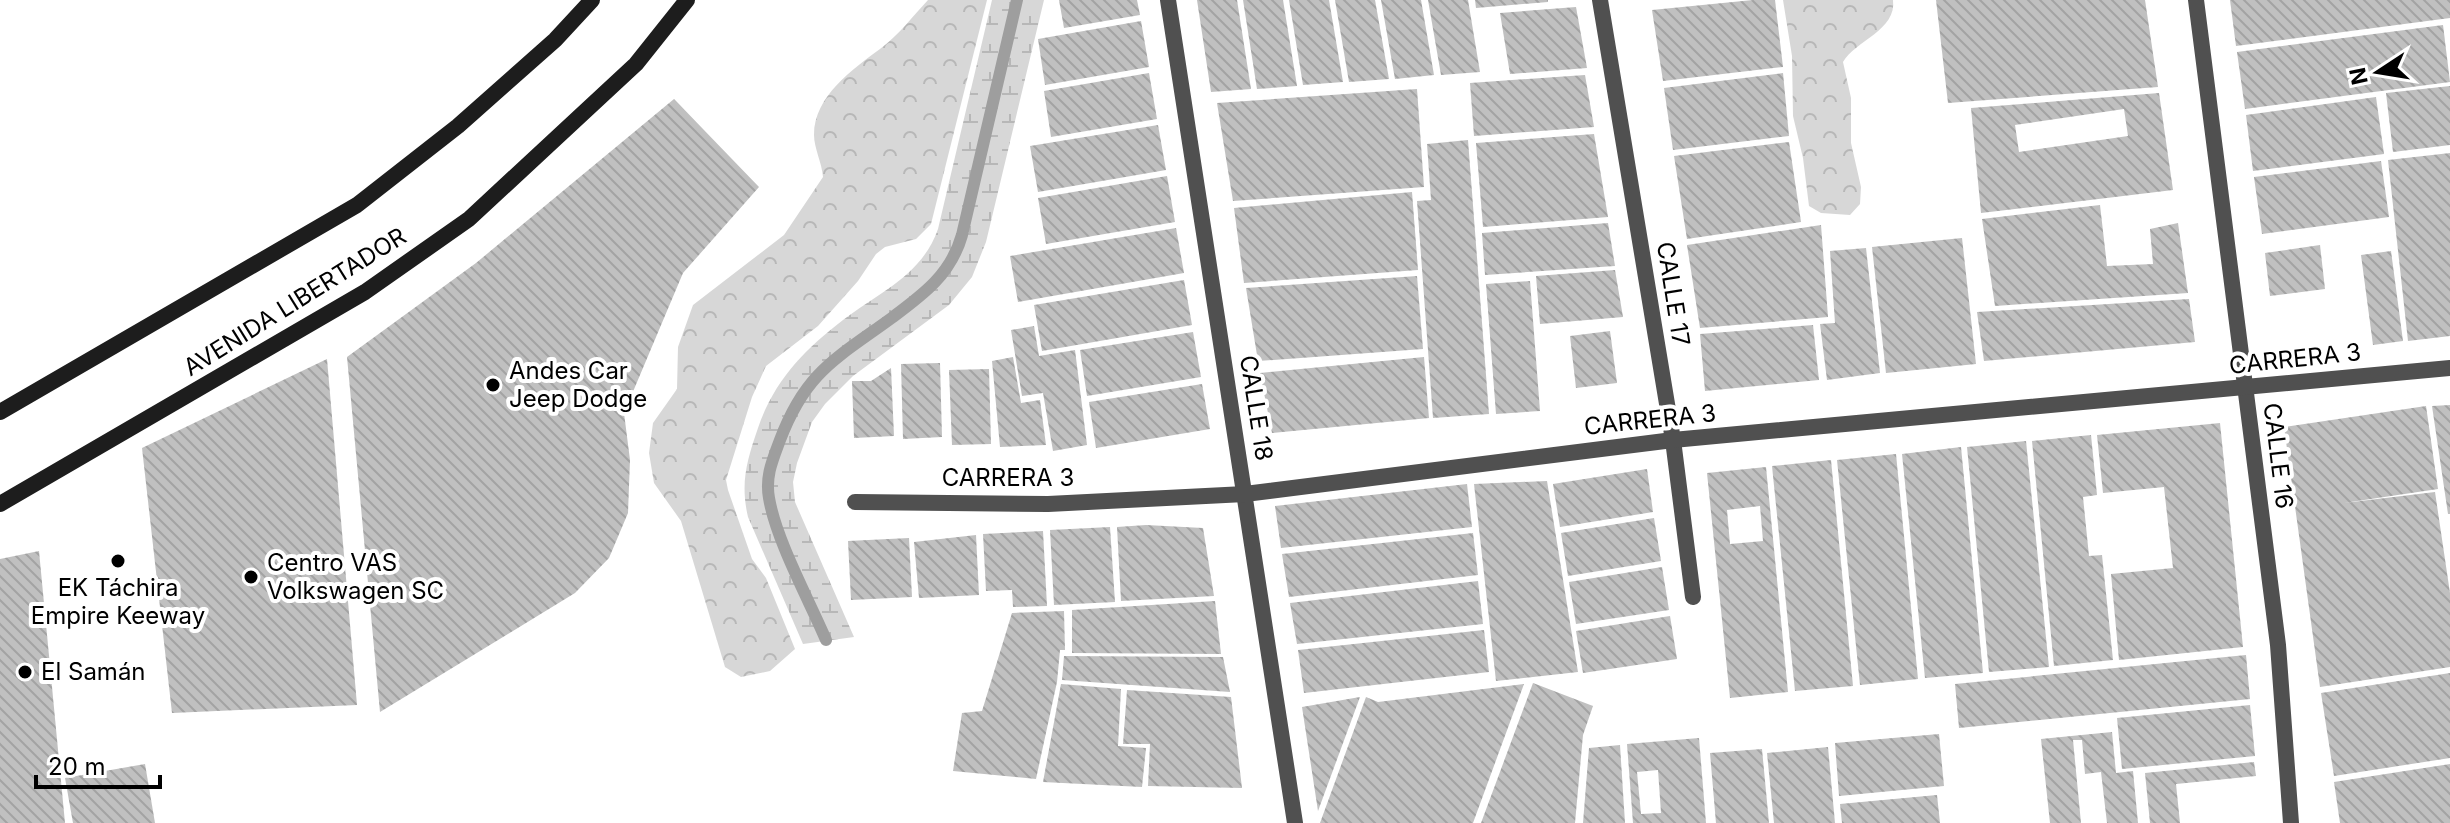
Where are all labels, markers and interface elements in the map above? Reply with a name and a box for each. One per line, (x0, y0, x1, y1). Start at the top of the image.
north arrow (2338, 32, 2418, 112)
text: N (2344, 65, 2373, 87)
street label: AVENIDA LIBERTADOR (178, 221, 411, 382)
street label: CALLE 17 (1651, 240, 1696, 348)
street label: CARRERA 3 (2228, 337, 2362, 380)
street label: CALLE 18 (1234, 353, 1279, 463)
place label: Andes Car Jeep Dodge (509, 356, 647, 413)
marker: Andes Car Jeep Dodge (484, 376, 502, 394)
street label: CARRERA 3 (1583, 398, 1717, 441)
street label: CALLE 16 (2258, 401, 2299, 511)
street label: CARRERA 3 (942, 463, 1074, 492)
place label: Centro VAS Volkswagen SC (267, 548, 444, 605)
marker: EK Táchira Empire Keeway (109, 552, 127, 570)
marker: Centro VAS Volkswagen SC (242, 568, 260, 586)
place label: EK Táchira Empire Keeway (31, 573, 205, 630)
place label: El Samán (41, 657, 146, 686)
marker: El Samán (16, 663, 34, 681)
scale bar (36, 739, 160, 789)
text: 20 m (48, 752, 106, 781)

